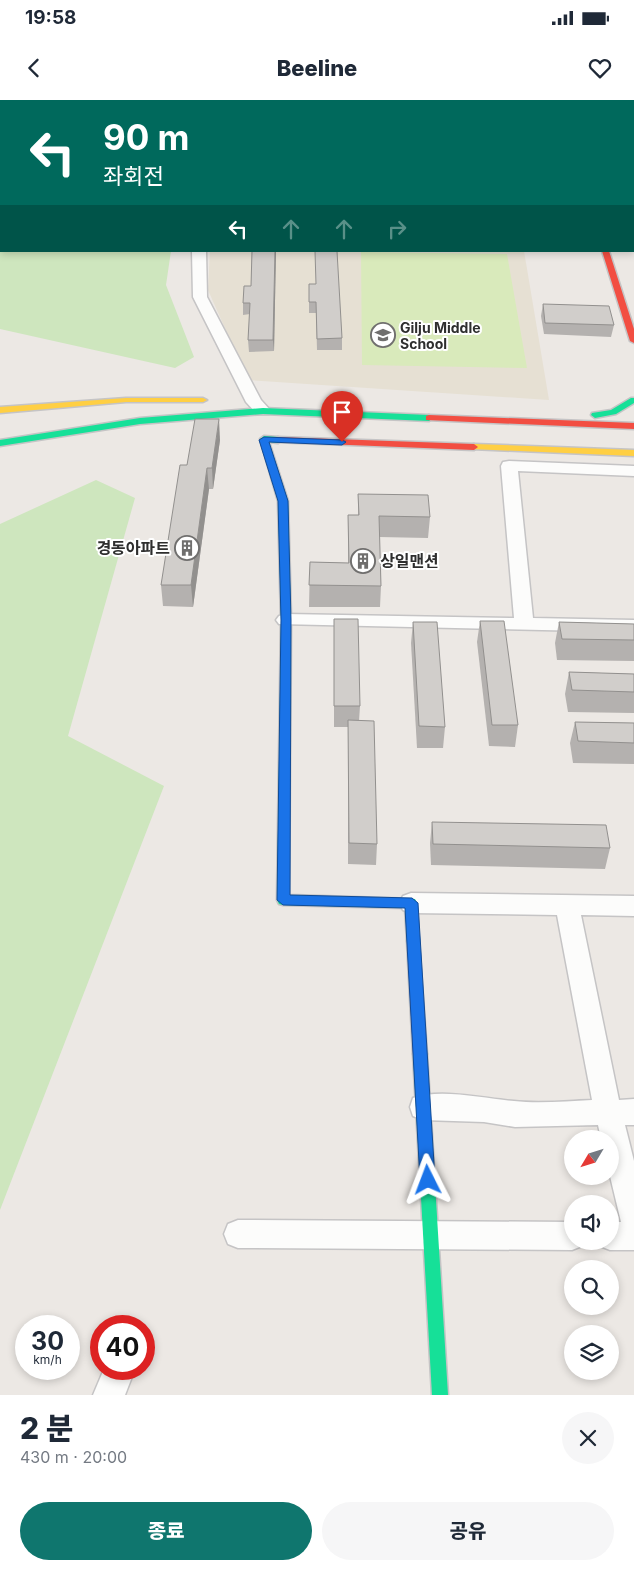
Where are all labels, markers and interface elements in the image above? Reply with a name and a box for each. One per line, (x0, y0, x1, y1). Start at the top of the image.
text: 19:58 (25, 6, 76, 29)
icon: back (20, 54, 48, 82)
icon: heart (586, 54, 614, 82)
text: Beeline (277, 55, 357, 81)
text: 90 m (103, 116, 190, 158)
icon: left (20, 120, 85, 185)
text: 좌회전 (103, 163, 164, 189)
icon: left (224, 215, 252, 243)
icon: ahead (277, 215, 305, 243)
icon: ahead (330, 215, 358, 243)
icon: right (383, 215, 411, 243)
place label: Gilju Middle School (400, 319, 481, 352)
school or university icon: Gilju Middle School (370, 322, 396, 348)
pin (321, 391, 363, 442)
icon: arrive (328, 398, 356, 426)
building icon: 경동아파트 (174, 535, 200, 561)
place label: 경동아파트 (96, 538, 170, 558)
building icon: 상일맨션 (350, 548, 376, 574)
place label: 상일맨션 (380, 551, 439, 571)
north arrow (564, 1130, 619, 1185)
map controls (564, 1130, 619, 1380)
position arrow (401, 1153, 453, 1205)
button: sound (564, 1195, 619, 1250)
button: search (564, 1260, 619, 1315)
speed limit sign: 40 (90, 1315, 155, 1380)
button: layers (564, 1325, 619, 1380)
text: 30 (31, 1326, 64, 1356)
text: km/h (33, 1352, 62, 1367)
text: 2 분 (20, 1410, 73, 1446)
button: close (562, 1412, 614, 1464)
text: 430 m · 20:00 (20, 1447, 127, 1467)
button: 종료 (20, 1502, 312, 1560)
button: 공유 (322, 1502, 614, 1560)

